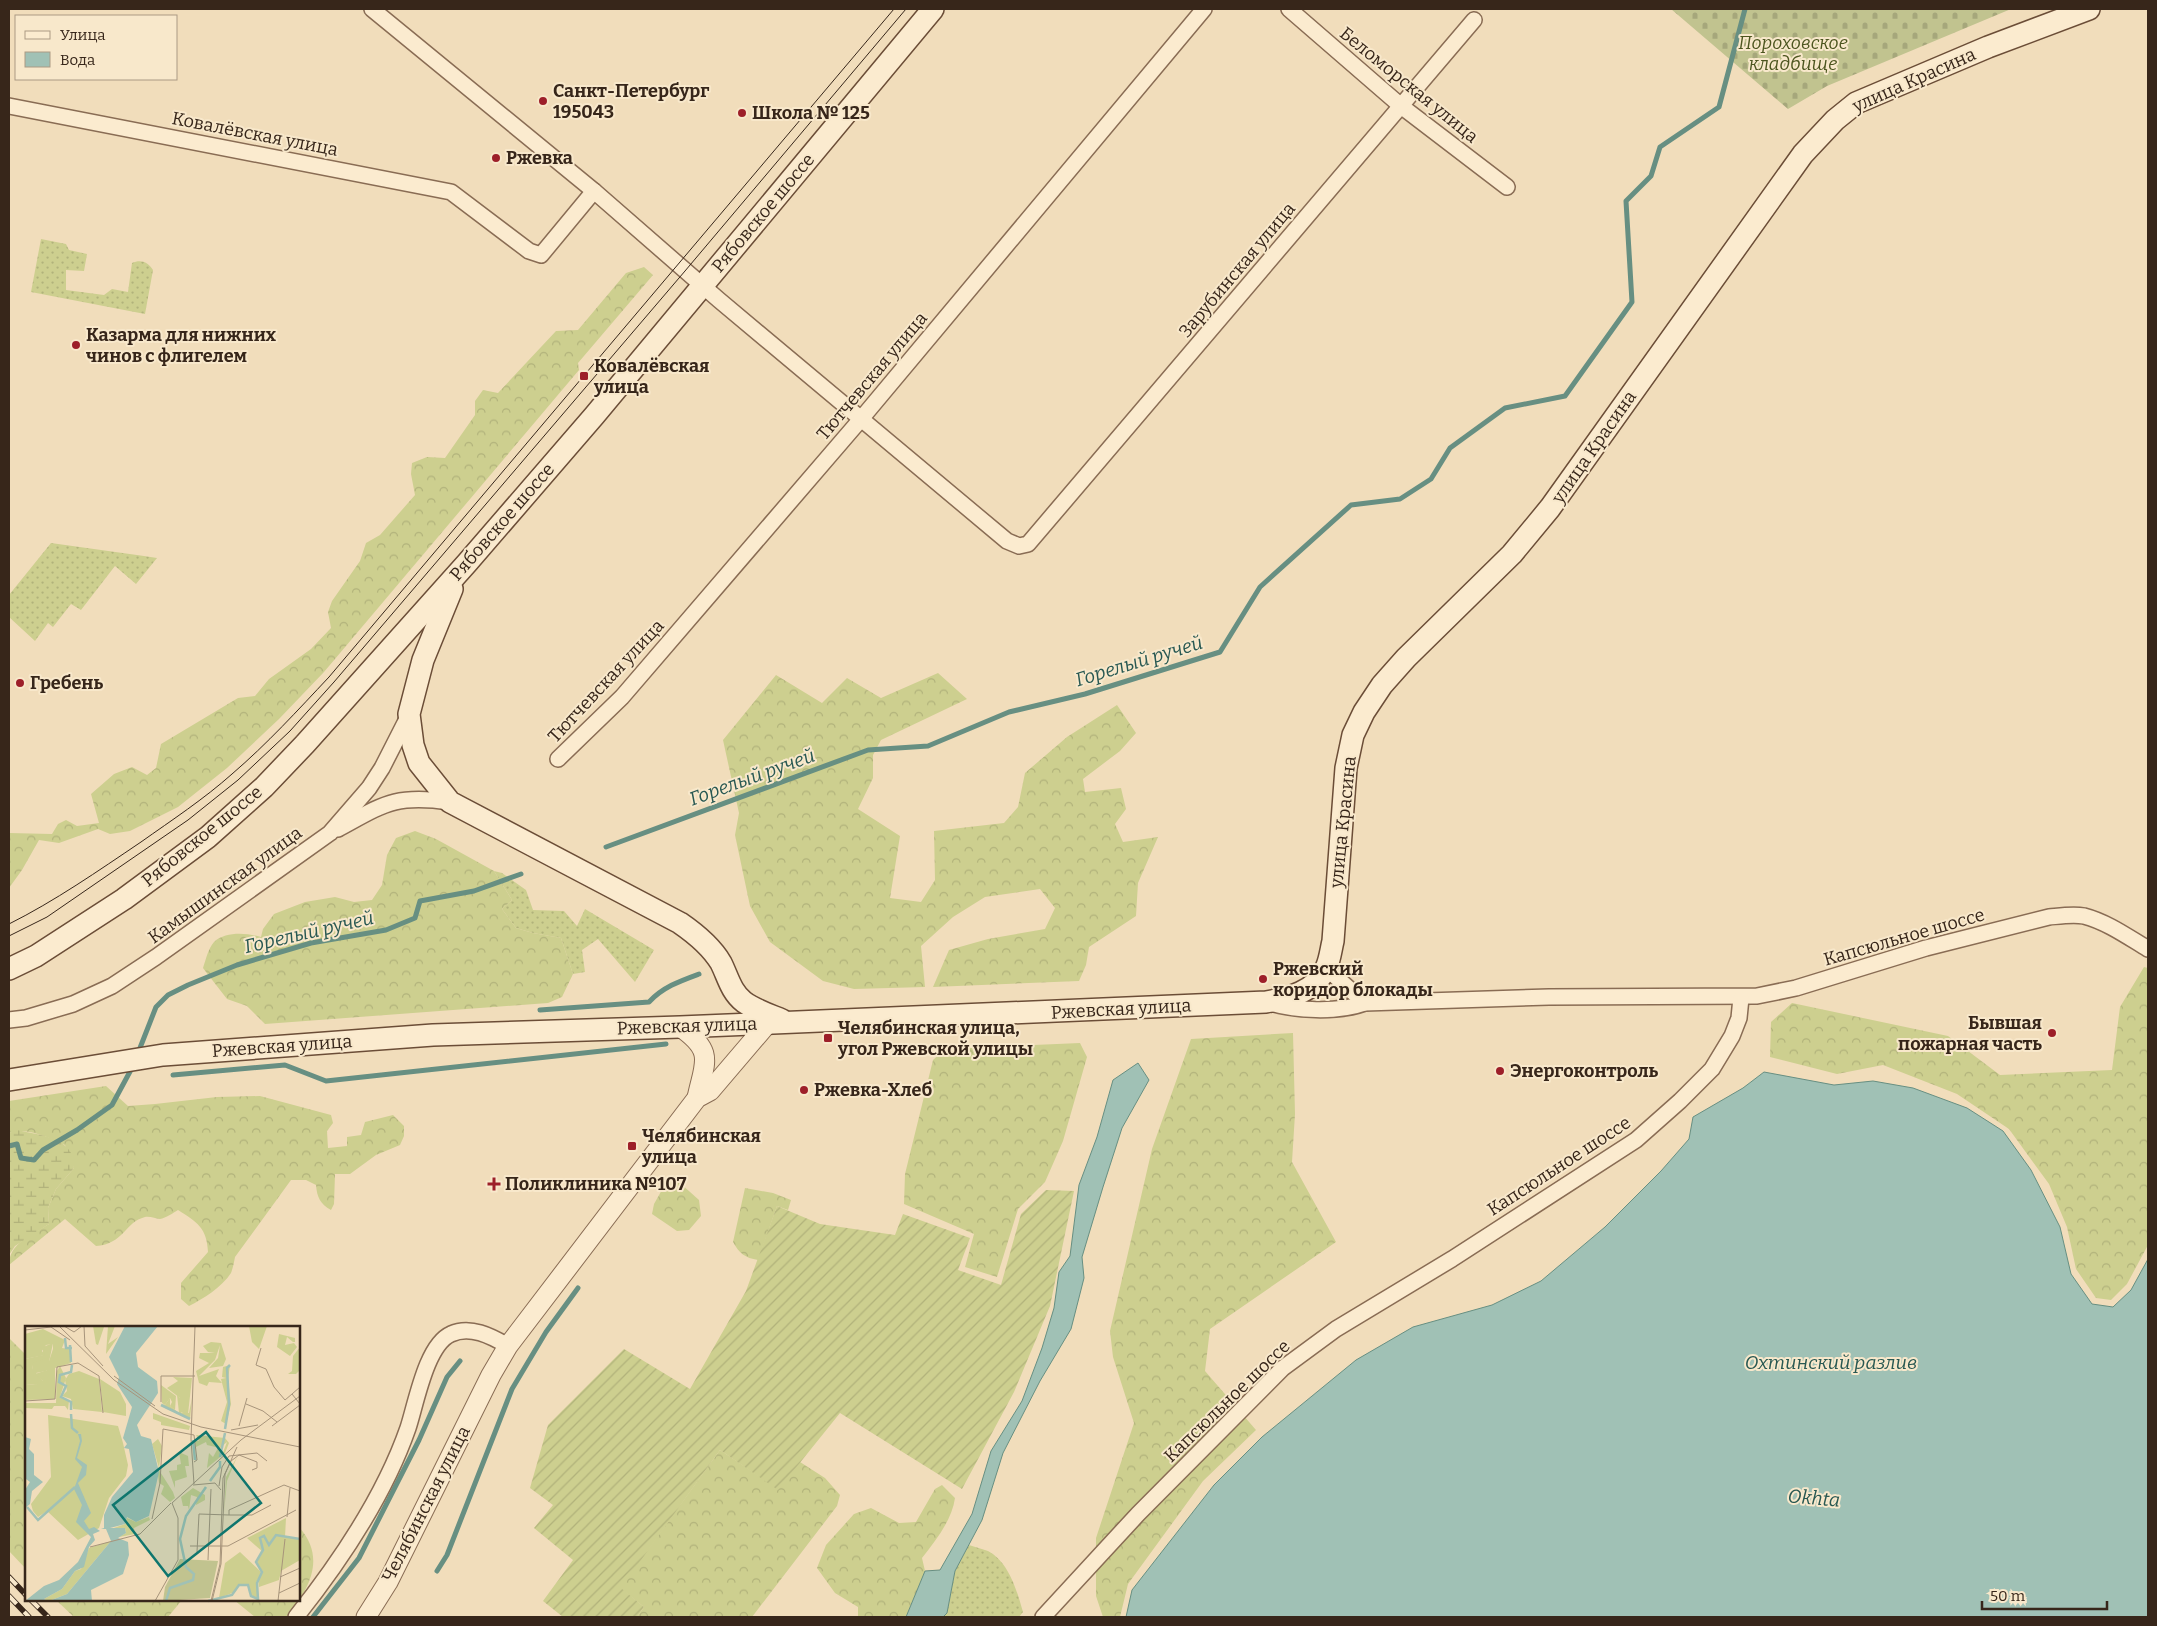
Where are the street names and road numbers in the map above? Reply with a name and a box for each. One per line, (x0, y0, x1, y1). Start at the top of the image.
street label: Беломорская улица (1335, 22, 1483, 148)
street label: улица Красина (1848, 43, 1979, 117)
street label: Ковалёвская улица (170, 107, 340, 161)
street label: Рябовское шоссе (707, 149, 819, 277)
street label: Зарубинская улица (1174, 198, 1300, 342)
street label: Тютчевская улица (812, 307, 932, 444)
street label: улица Красина (1546, 386, 1641, 508)
street label: Рябовское шоссе (445, 459, 559, 585)
street label: Тютчевская улица (543, 615, 669, 747)
street label: улица Красина (1325, 755, 1361, 890)
street label: Рябовское шоссе (137, 781, 267, 891)
street label: Камышинская улица (144, 822, 306, 948)
street label: Капсюльное шоссе (1821, 903, 1987, 971)
street label: Ржевская улица (1050, 994, 1192, 1024)
street label: Ржевская улица (616, 1013, 758, 1039)
street label: Ржевская улица (211, 1030, 353, 1062)
street label: Капсюльное шоссе (1483, 1111, 1635, 1221)
street label: Капсюльное шоссе (1159, 1335, 1295, 1467)
street label: Челябинская улица (377, 1422, 475, 1586)

